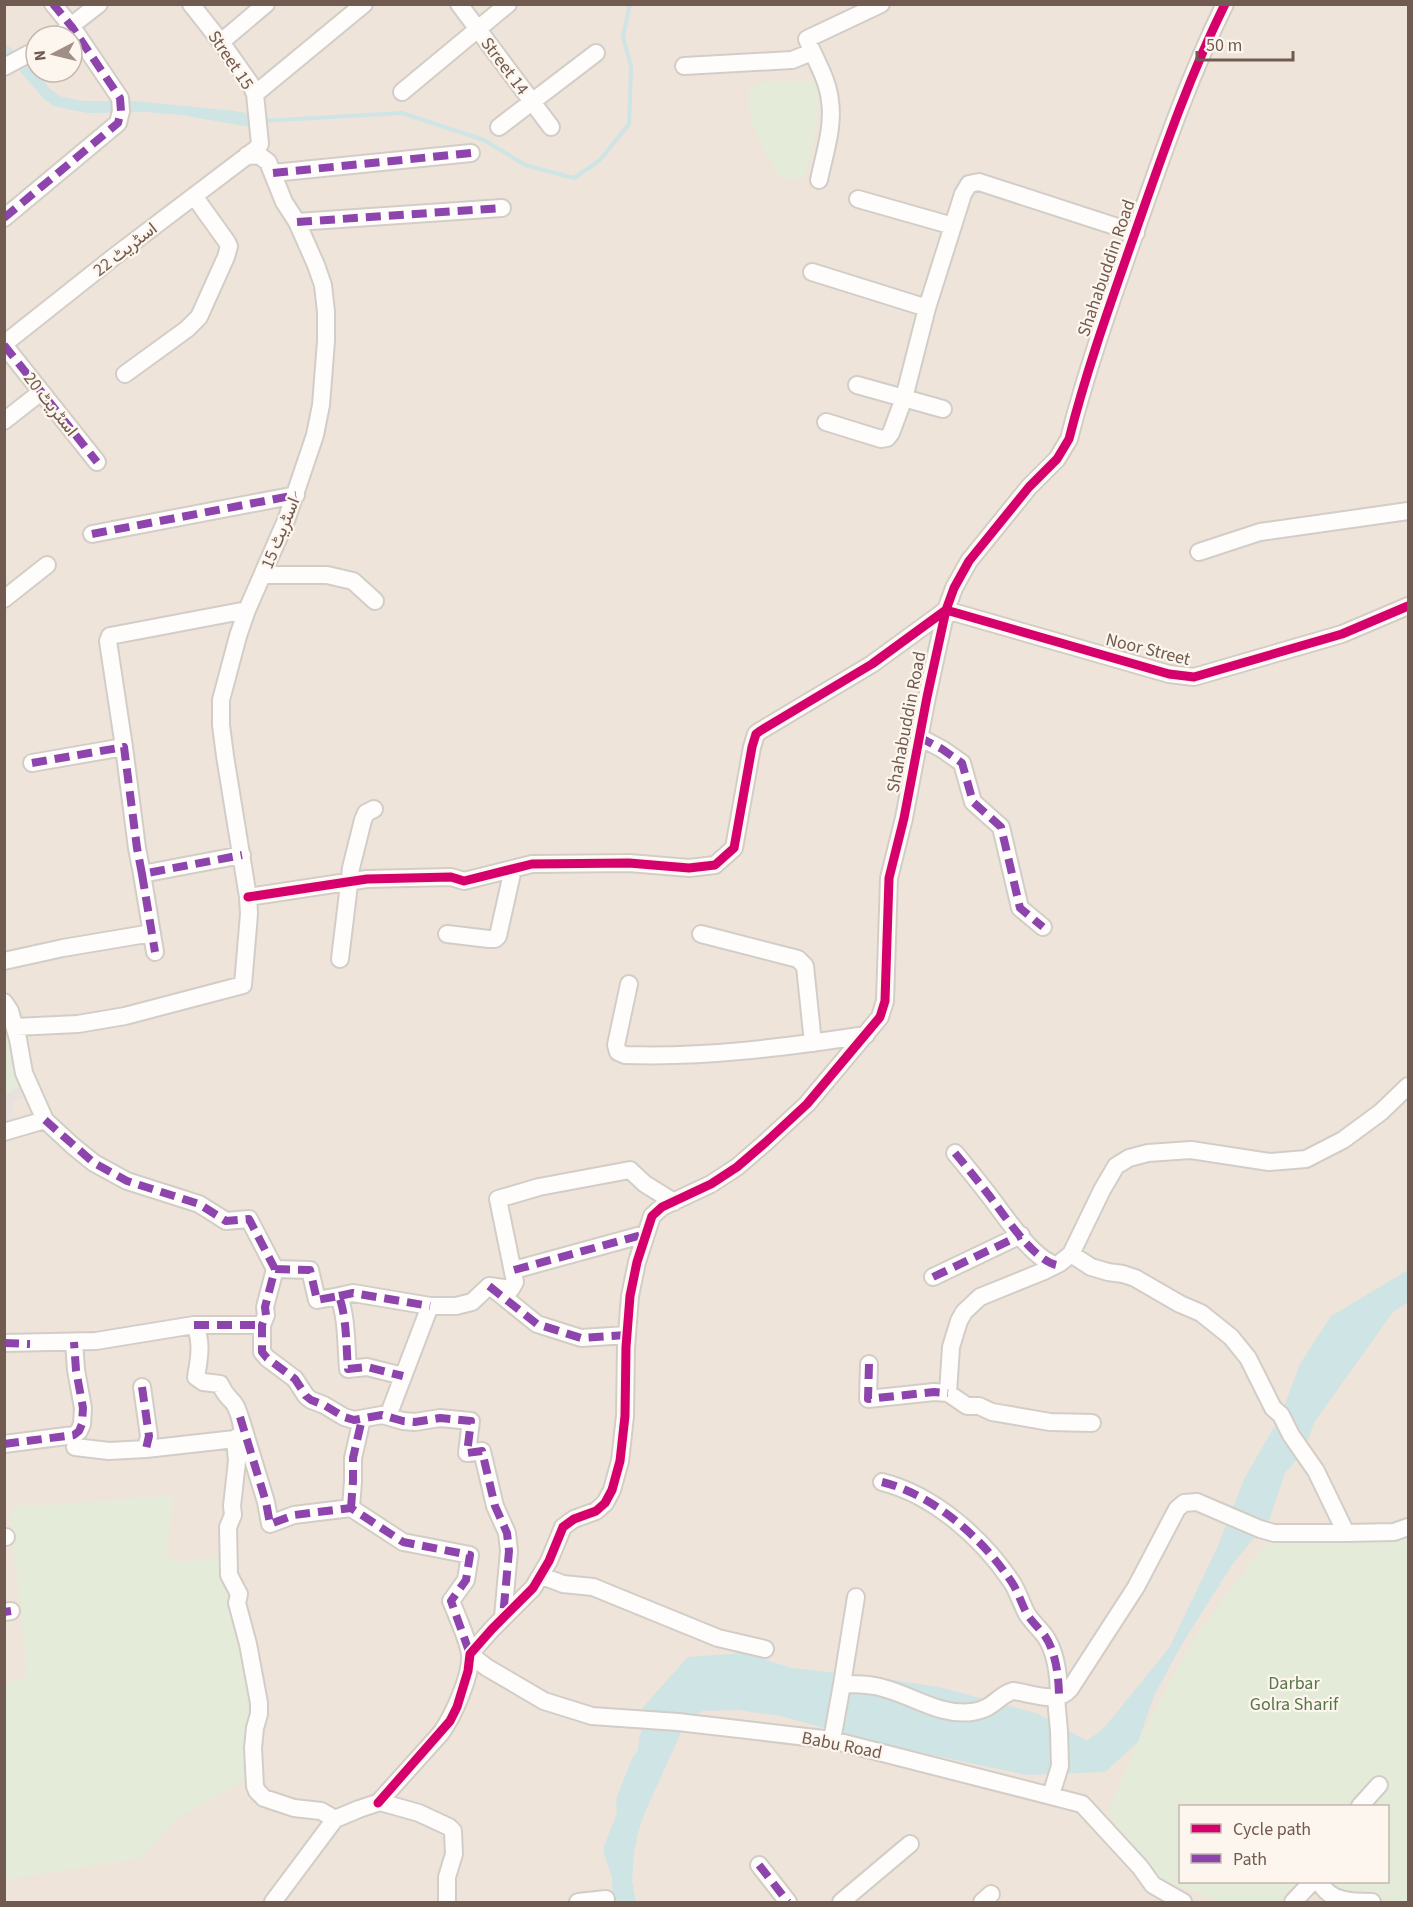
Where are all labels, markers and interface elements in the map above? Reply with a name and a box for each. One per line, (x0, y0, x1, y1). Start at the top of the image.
north arrow (24, 24, 84, 84)
scale bar (1197, 24, 1293, 62)
street label: Street 15 (202, 26, 260, 95)
street label: Street 14 (475, 32, 535, 100)
text: 50 m (1206, 33, 1242, 58)
text: N (29, 49, 52, 62)
street label: Shahabuddin Road (1071, 196, 1142, 340)
street label: اسٹریٹ 22 (88, 216, 163, 282)
street label: اسٹریٹ 20 (18, 367, 84, 442)
street label: اسٹریٹ 15 (255, 494, 306, 573)
street label: Noor Street (1103, 627, 1193, 672)
street label: Shahabuddin Road (881, 649, 932, 795)
park label: Darbar Golra Sharif (1250, 1671, 1339, 1717)
street label: Babu Road (799, 1725, 884, 1766)
legend (1179, 1805, 1389, 1883)
text: Cycle path (1233, 1817, 1311, 1842)
text: Path (1233, 1847, 1267, 1872)

